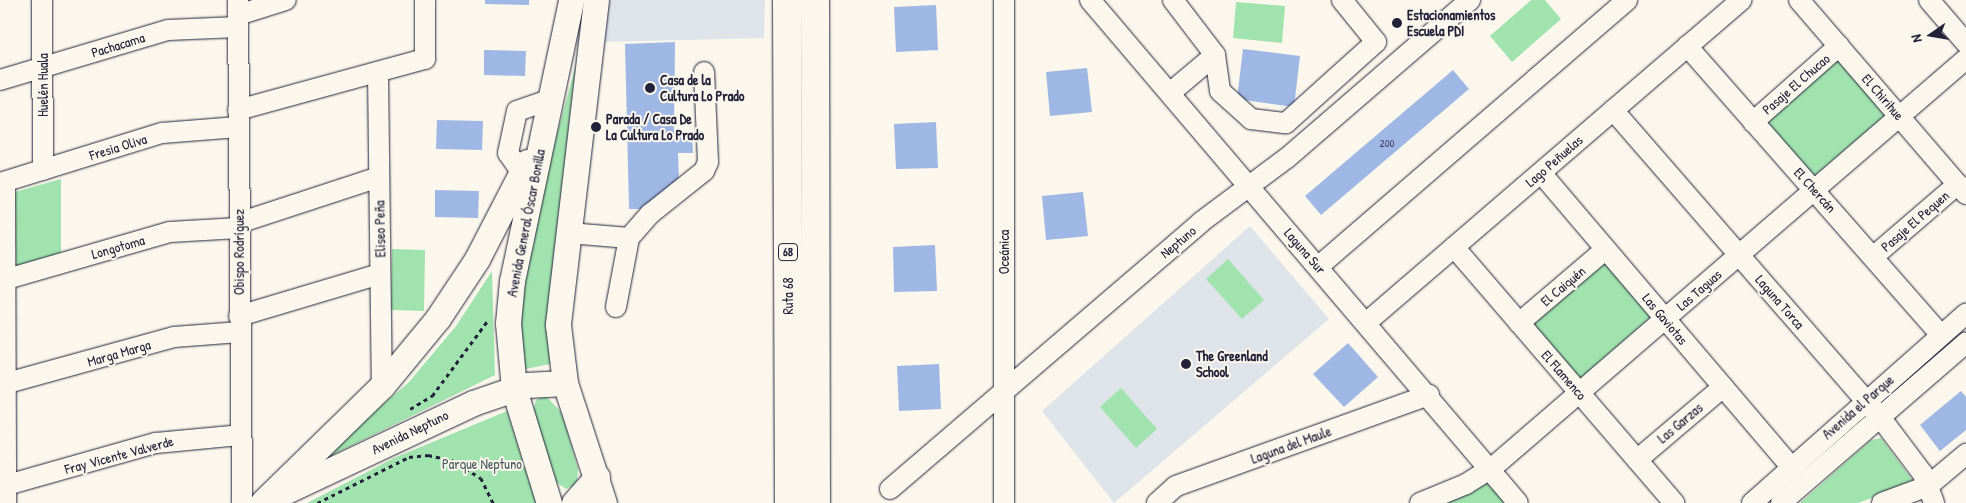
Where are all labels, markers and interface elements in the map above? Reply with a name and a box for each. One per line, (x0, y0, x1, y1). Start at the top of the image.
place label: Estacionamientos Escuela PDI (1407, 7, 1495, 40)
north arrow (1906, 10, 1956, 60)
marker: Estacionamientos Escuela PDI (1391, 17, 1403, 29)
street label: Pachacama (89, 29, 147, 61)
text: N (1906, 33, 1926, 44)
street label: Pasaje El Chucao (1759, 50, 1833, 118)
street label: Huelén Huala (35, 53, 51, 117)
street label: El Chirihue (1858, 71, 1908, 123)
place label: Casa de la Cultura Lo Prado (660, 72, 744, 104)
marker: Casa de la Cultura Lo Prado (644, 82, 656, 94)
place label: Parada / Casa De La Cultura Lo Prado (606, 111, 704, 144)
marker: Parada / Casa De La Cultura Lo Prado (590, 121, 602, 133)
street label: Fresia Oliva (87, 130, 149, 164)
street label: Lago Peñuelas (1522, 132, 1586, 190)
house number: 200 (1379, 136, 1395, 150)
street label: Avenida General Óscar Bonilla (503, 148, 549, 298)
street label: El Chercán (1790, 164, 1840, 216)
street label: Pasaje El Pequen (1878, 187, 1952, 255)
street label: Eliseo Peña (371, 200, 389, 258)
street label: Obispo Rodríguez (231, 209, 247, 295)
street label: Neptuno (1157, 222, 1199, 262)
street label: Laguna Sur (1281, 225, 1329, 277)
street label: Oceánica (996, 230, 1012, 274)
street label: Longotoma (89, 231, 147, 263)
road number: 68 (778, 242, 798, 262)
street label: El Caiquén (1537, 262, 1589, 310)
street label: Las Taguas (1673, 266, 1725, 314)
street label: Laguna Torca (1752, 272, 1808, 332)
street label: Ruta 68 (780, 277, 796, 315)
street label: Las Gaviotas (1639, 290, 1691, 348)
street label: Marga Marga (85, 336, 153, 370)
street label: El Flamenco (1538, 347, 1590, 403)
place label: The Greenland School (1196, 348, 1268, 381)
marker: The Greenland School (1180, 358, 1192, 370)
street label: Avenida el Parque (1819, 371, 1897, 443)
street label: Las Garzas (1654, 399, 1706, 447)
street label: Avenida Neptuno (369, 406, 451, 458)
street label: Laguna del Maule (1249, 423, 1333, 467)
street label: Fray Vicente Valverde (63, 432, 175, 478)
park label: Parque Neptuno (442, 456, 522, 472)

